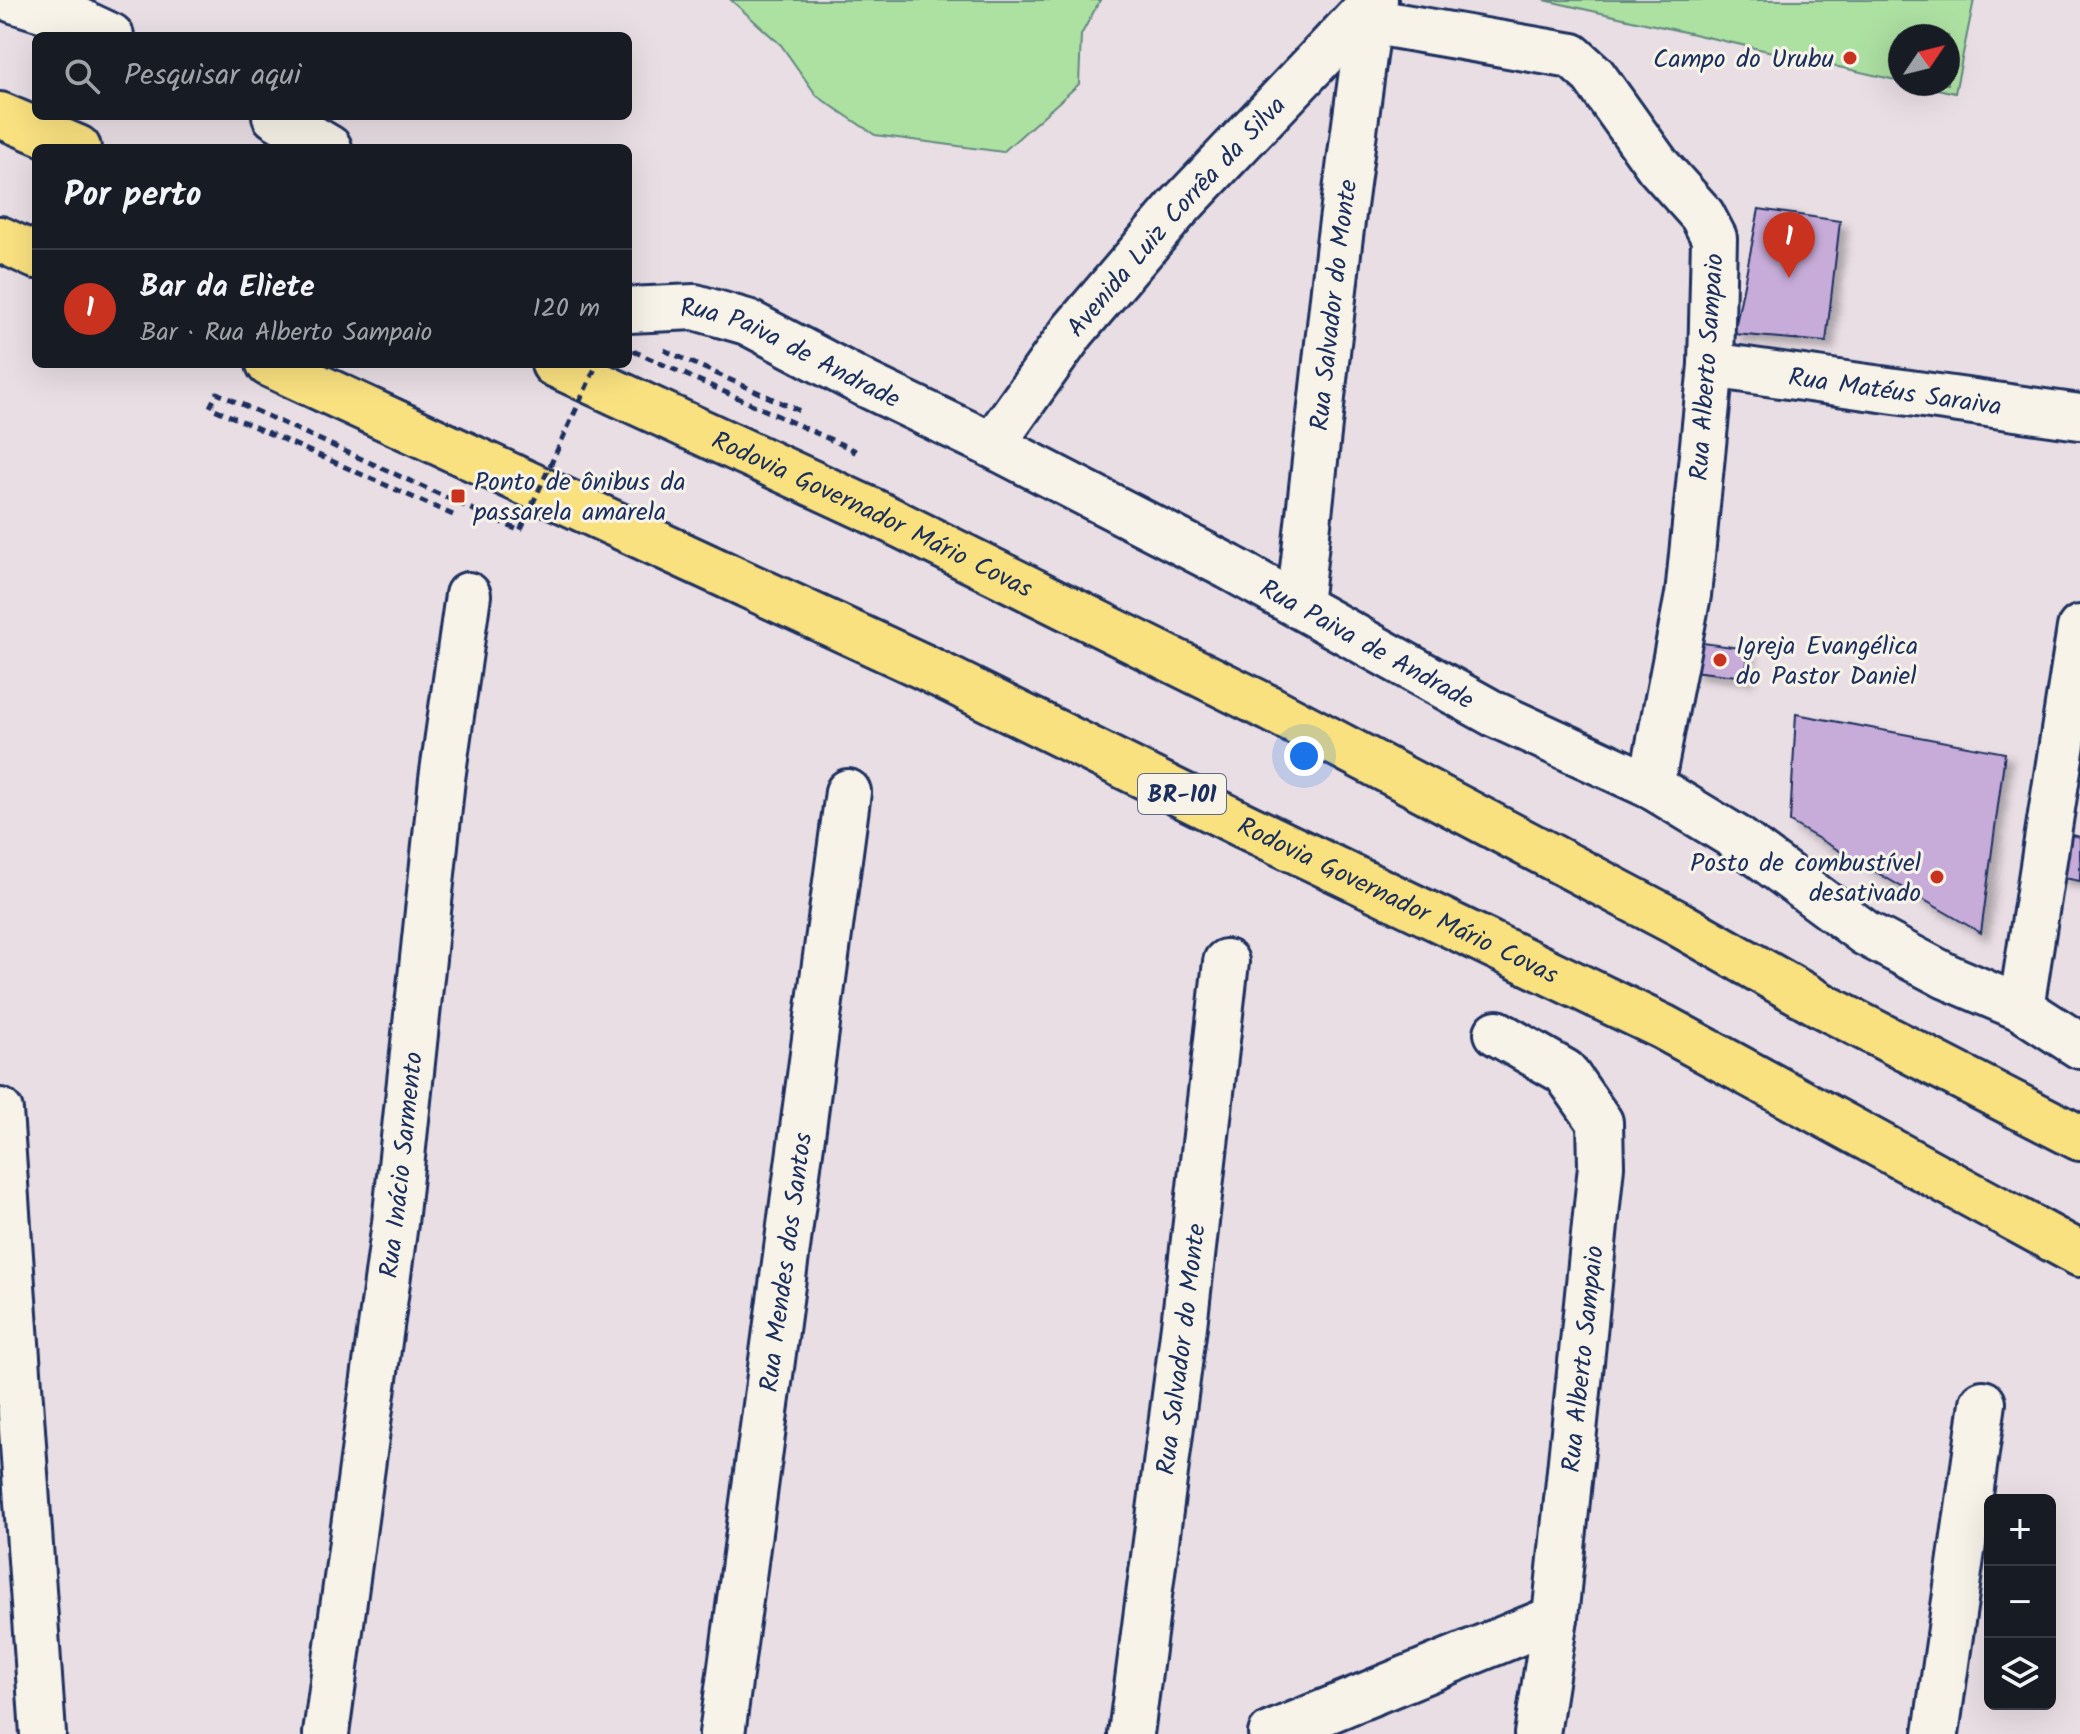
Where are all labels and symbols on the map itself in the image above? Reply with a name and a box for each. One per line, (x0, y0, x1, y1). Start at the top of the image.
north arrow (1888, 24, 1960, 96)
place label: Campo do Urubu (1653, 39, 1834, 81)
marker: Campo do Urubu (1841, 49, 1859, 67)
street label: Avenida Luiz Corrêa da Silva (1057, 87, 1297, 348)
street label: Rua Salvador do Monte (1299, 177, 1370, 433)
pin: 1 (1763, 212, 1815, 278)
street label: Rua Alberto Sampaio (1679, 252, 1737, 482)
street label: Rua Paiva de Andrade (679, 288, 907, 421)
street label: Rua Matéus Saraiva (1786, 357, 2004, 429)
street label: Rodovia Governador Mário Covas (704, 421, 1040, 611)
place label: Ponto de ônibus da passarela amarela (473, 462, 686, 534)
marker: Ponto de ônibus da passarela amarela (449, 487, 467, 505)
street label: Rua Paiva de Andrade (1251, 569, 1482, 722)
place label: Igreja Evangélica do Pastor Daniel (1736, 626, 1918, 698)
marker: Igreja Evangélica do Pastor Daniel (1711, 651, 1729, 669)
your location (1284, 736, 1324, 776)
road number: BR-101 (1138, 774, 1226, 814)
street label: Rodovia Governador Mário Covas (1230, 806, 1565, 997)
place label: Posto de combustível desativado (1690, 843, 1921, 915)
marker: Posto de combustível desativado (1928, 868, 1946, 886)
street label: Rua Inácio Sarmento (369, 1050, 436, 1281)
street label: Rua Mendes dos Santos (749, 1130, 825, 1395)
street label: Rua Salvador do Monte (1146, 1221, 1219, 1478)
street label: Rua Alberto Sampaio (1551, 1244, 1617, 1475)

